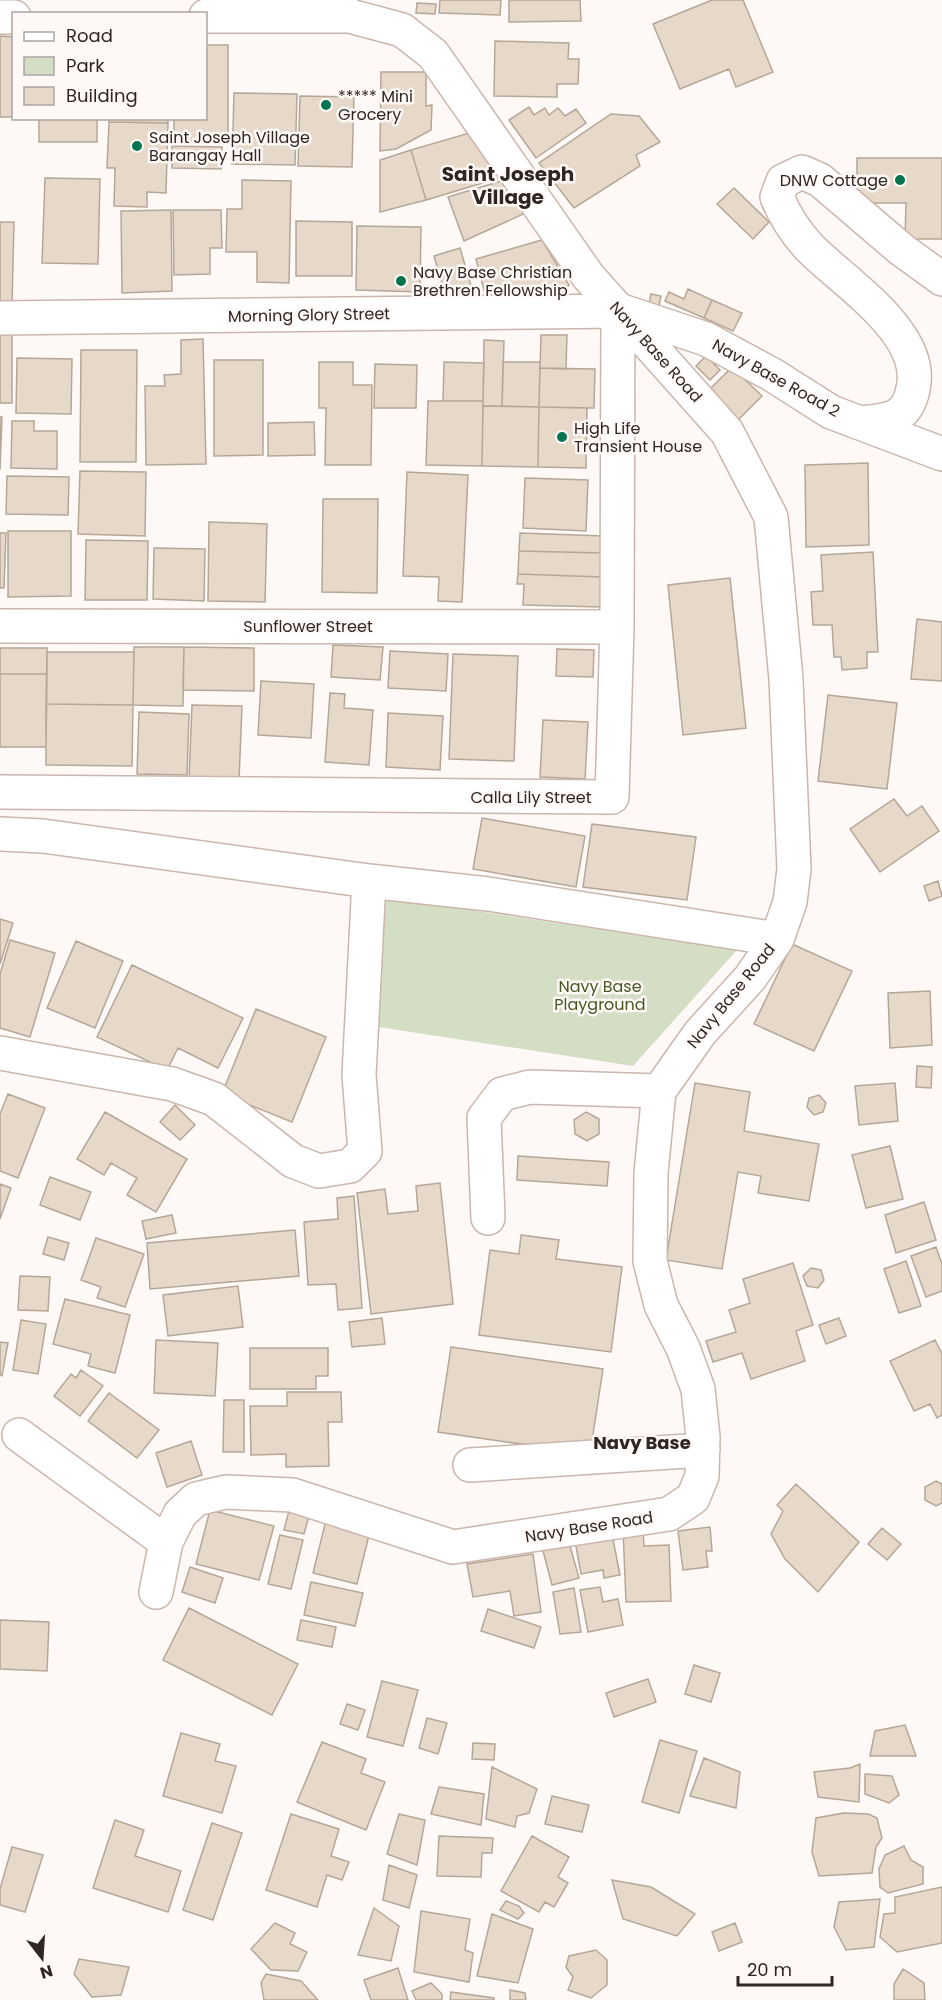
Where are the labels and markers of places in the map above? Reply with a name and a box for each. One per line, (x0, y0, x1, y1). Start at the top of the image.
place label: ***** Mini Grocery (338, 85, 413, 126)
marker: ***** Mini Grocery (319, 98, 333, 112)
place label: Saint Joseph Village Barangay Hall (149, 126, 310, 167)
marker: Saint Joseph Village Barangay Hall (130, 139, 144, 153)
place label: DNW Cottage (780, 169, 888, 192)
marker: DNW Cottage (893, 173, 907, 187)
place label: Navy Base Christian Brethren Fellowship (413, 261, 572, 302)
marker: Navy Base Christian Brethren Fellowship (394, 274, 408, 288)
place label: High Life Transient House (574, 417, 702, 458)
marker: High Life Transient House (555, 430, 569, 444)

